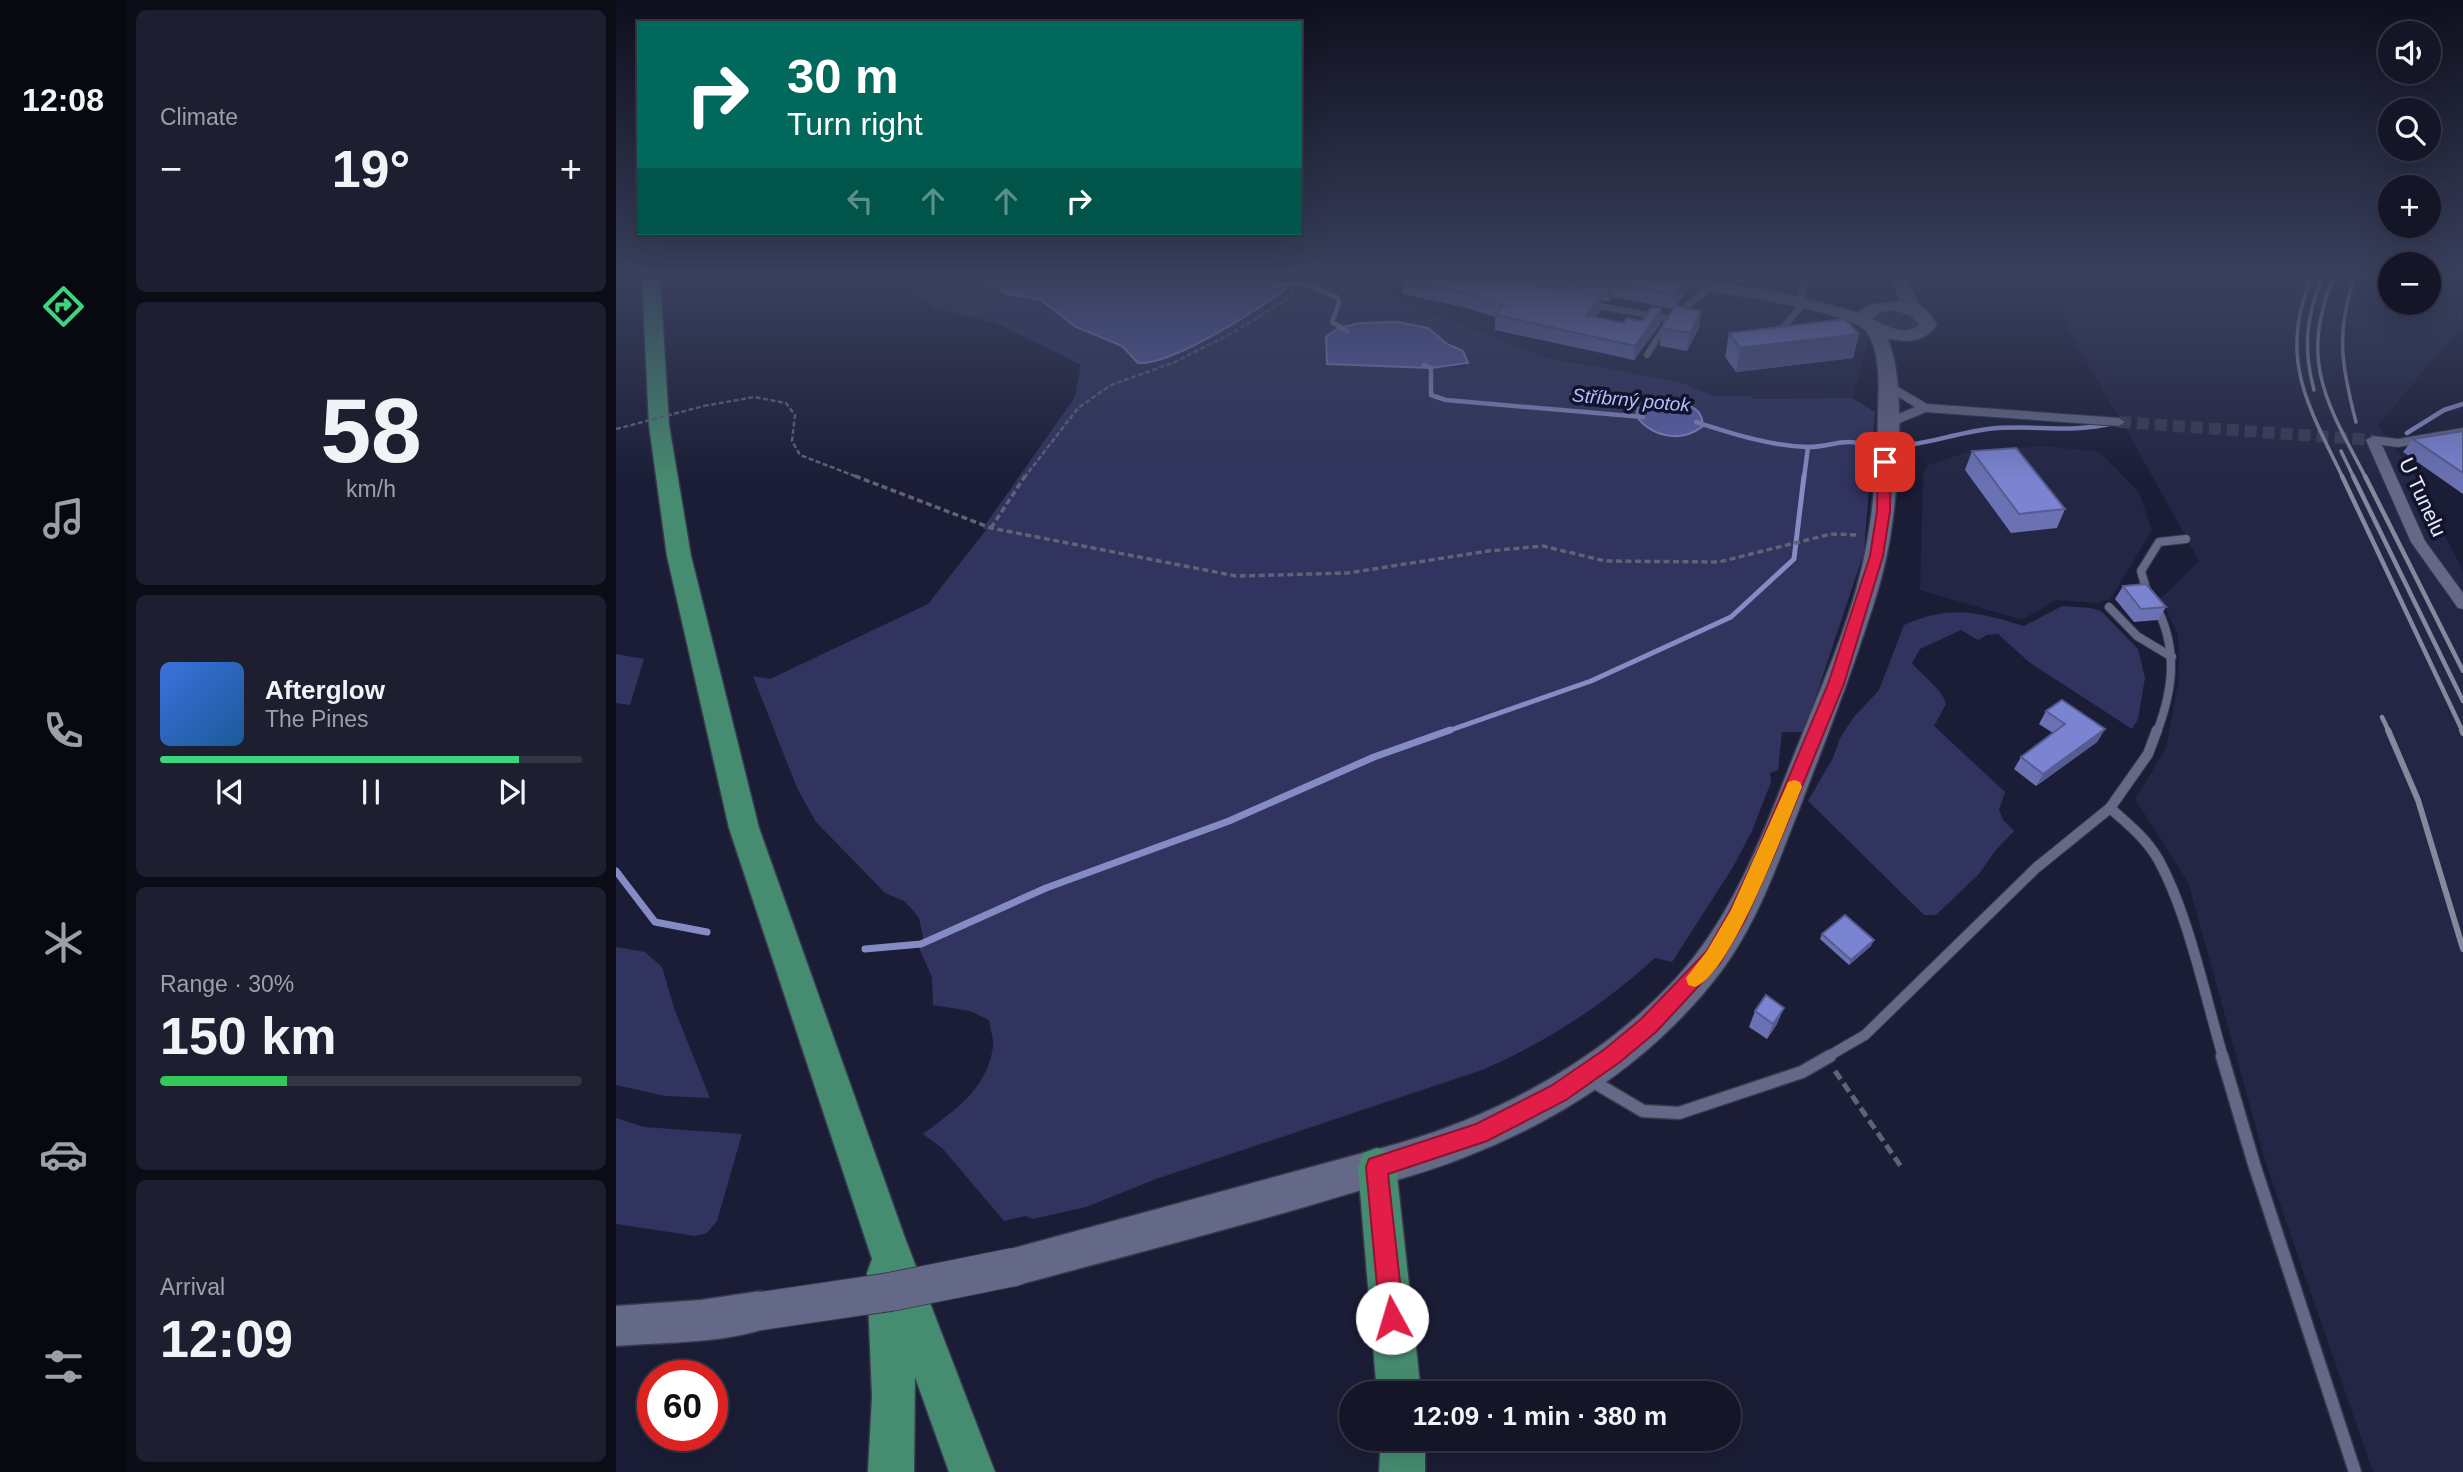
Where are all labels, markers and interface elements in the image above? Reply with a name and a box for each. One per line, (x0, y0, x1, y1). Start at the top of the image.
map controls (2378, 21, 2441, 315)
button: sound (2378, 21, 2441, 84)
icon: right (672, 49, 763, 140)
text: 30 m (787, 49, 899, 103)
text: 12:08 (22, 82, 104, 118)
button: search (2378, 98, 2441, 161)
text: Climate (160, 104, 238, 130)
text: Turn right (787, 106, 923, 142)
text: 19° (332, 140, 410, 198)
text: − (160, 148, 182, 190)
text: + (560, 148, 582, 190)
button: + (2378, 175, 2441, 238)
icon: left (841, 182, 879, 220)
icon: ahead (914, 182, 952, 220)
icon: ahead (987, 182, 1025, 220)
icon: right (1060, 182, 1098, 220)
button: − (2378, 252, 2441, 315)
icon: directions (39, 282, 88, 331)
text: 58 (320, 380, 422, 481)
water label: Stříbrný potok (1571, 384, 1692, 416)
pin (1855, 432, 1915, 492)
icon: arrive (1866, 443, 1904, 481)
street label: U Tunelu (2395, 454, 2451, 540)
text: km/h (346, 476, 396, 502)
icon: music (39, 494, 88, 543)
text: Afterglow (265, 675, 385, 705)
icon: phone (39, 706, 88, 755)
text: The Pines (265, 706, 369, 732)
icon: previous (211, 773, 249, 811)
icon: pause (352, 773, 390, 811)
icon: next (493, 773, 531, 811)
icon: climate (39, 918, 88, 967)
text: Range · 30% (160, 971, 294, 997)
text: 150 km (160, 1007, 336, 1065)
icon: car (39, 1130, 88, 1179)
text: Arrival (160, 1274, 225, 1300)
position arrow (1355, 1281, 1429, 1355)
text: 12:09 (160, 1310, 293, 1368)
icon: filters (39, 1342, 88, 1391)
speed limit sign: 60 (637, 1360, 728, 1451)
text: 12:09 · 1 min · 380 m (1413, 1401, 1667, 1431)

